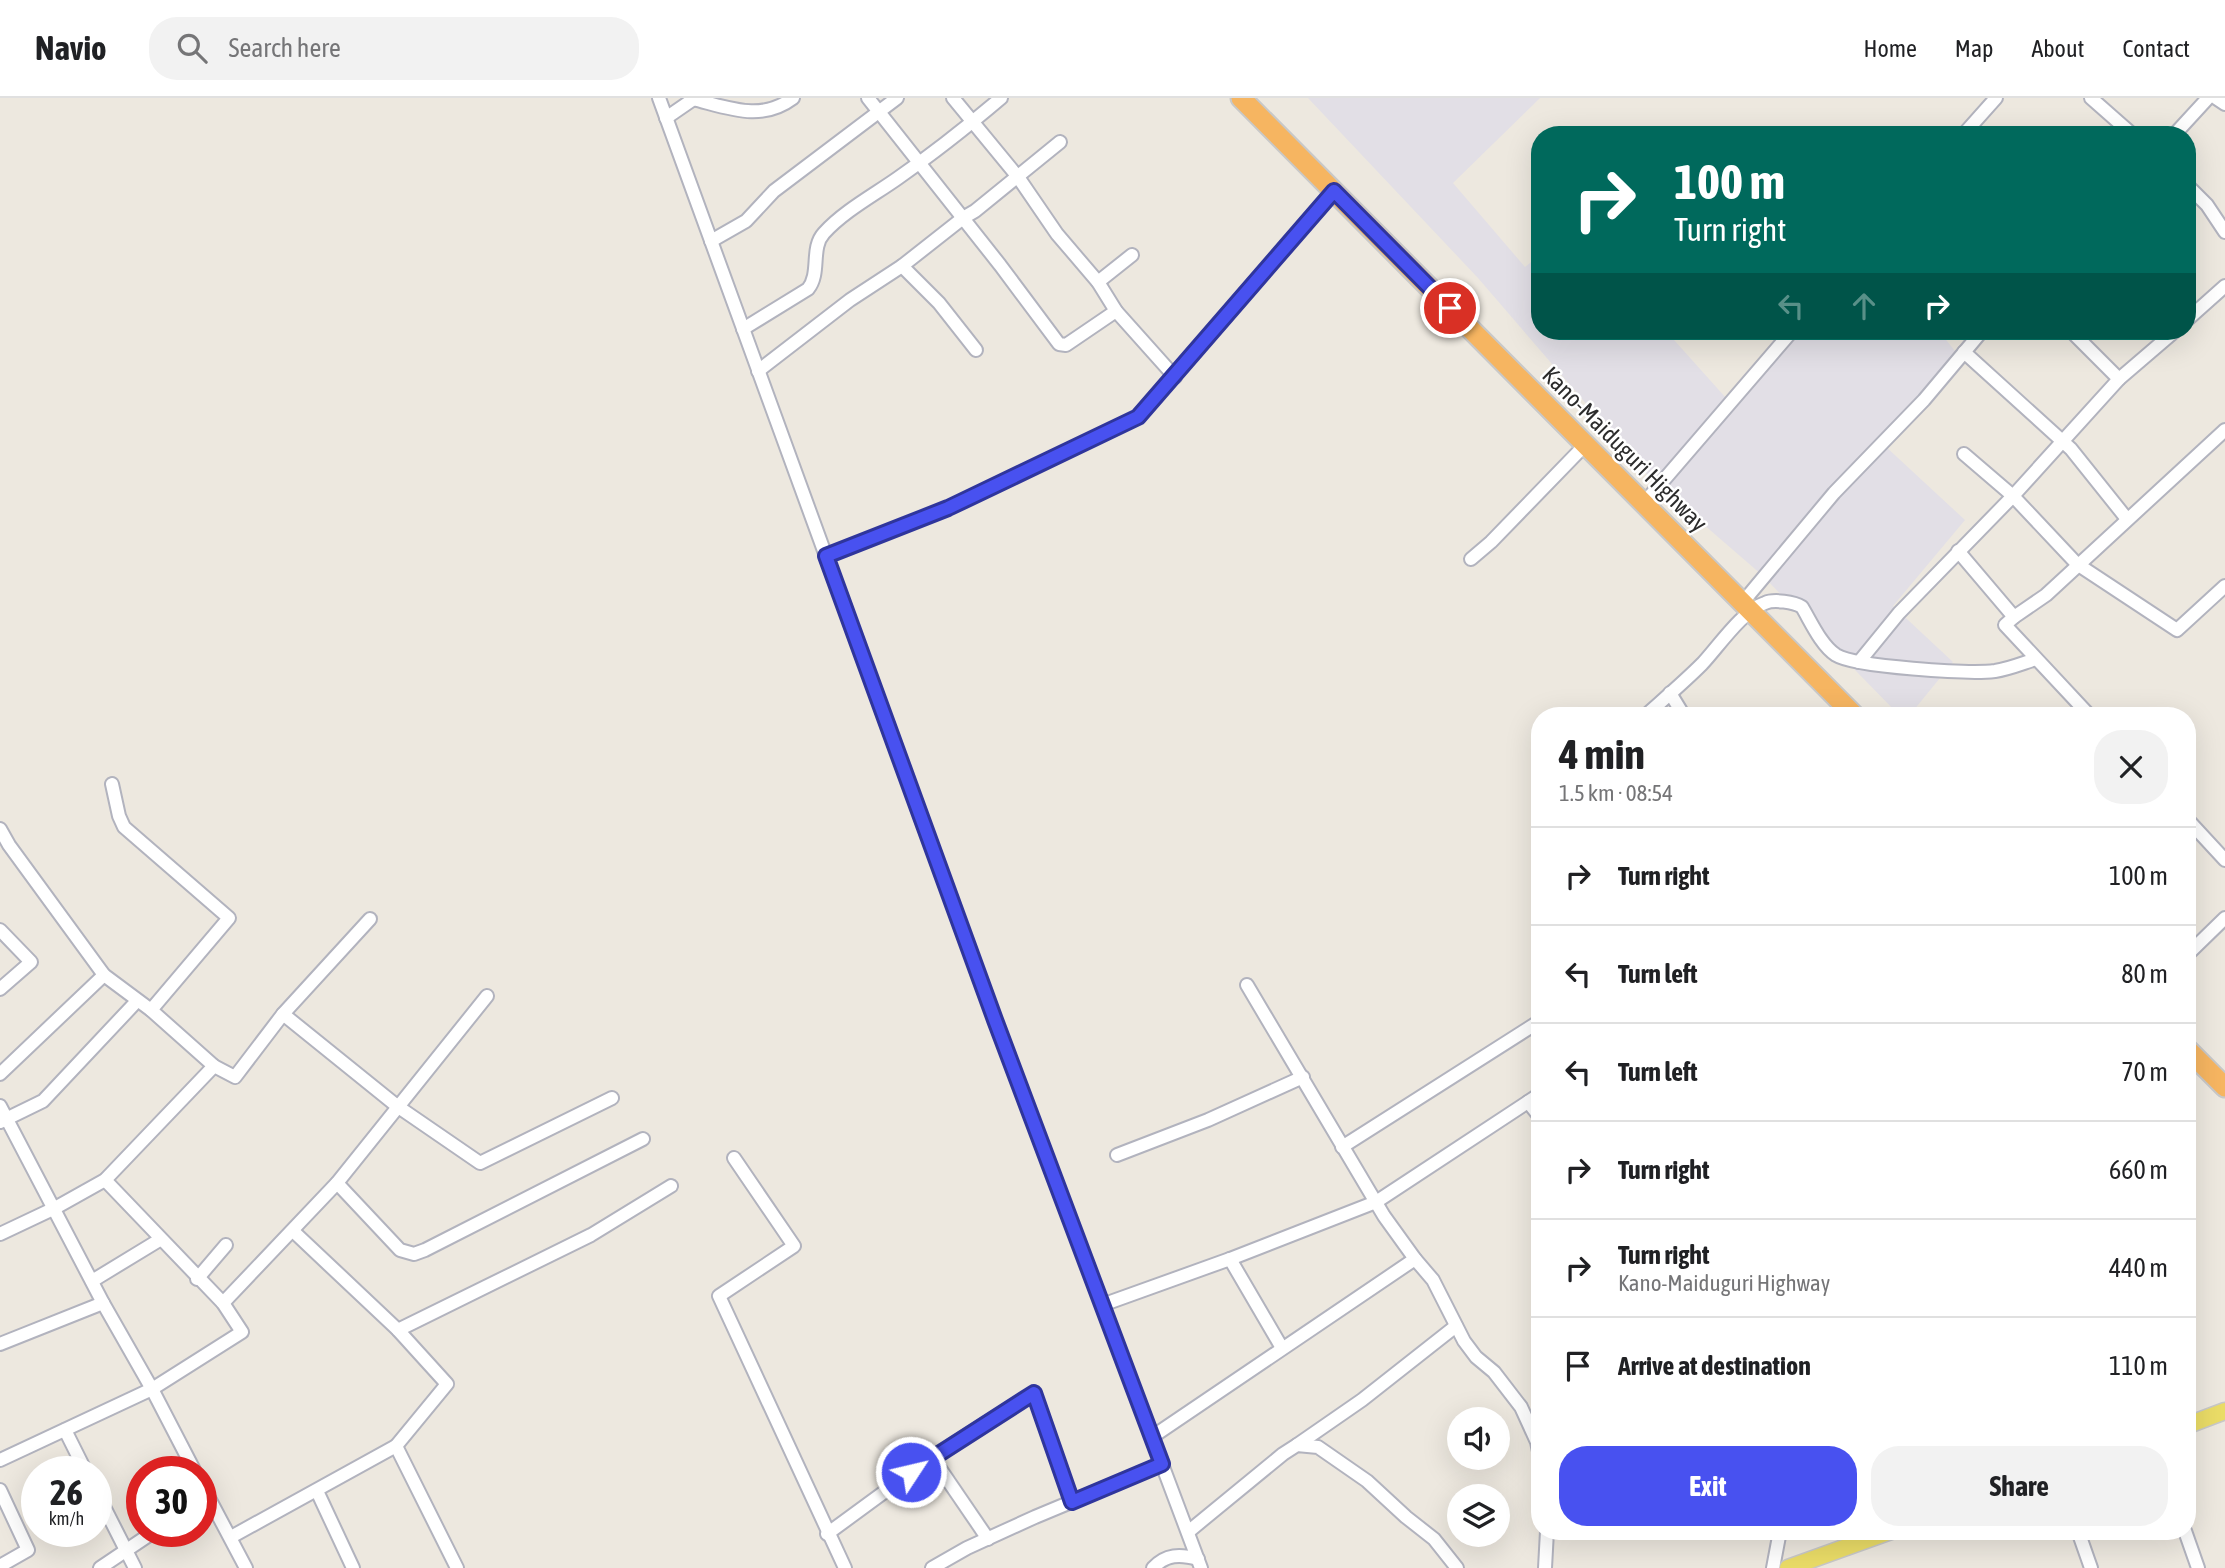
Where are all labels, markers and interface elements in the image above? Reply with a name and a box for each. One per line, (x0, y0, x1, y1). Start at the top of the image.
search box (149, 17, 639, 80)
text: Navio (35, 29, 107, 67)
icon: search (173, 29, 211, 67)
text: Search here (229, 33, 341, 63)
text: Home (1863, 35, 1917, 62)
text: Map (1955, 35, 1993, 62)
text: About (2031, 35, 2084, 62)
text: Contact (2122, 35, 2190, 62)
text: 100 m (1674, 153, 1785, 209)
icon: right (1559, 154, 1650, 245)
text: Turn right (1674, 211, 1787, 248)
pin (1420, 278, 1480, 338)
icon: left (1772, 287, 1810, 325)
icon: ahead (1845, 287, 1883, 325)
icon: right (1918, 287, 1956, 325)
icon: arrive (1431, 289, 1469, 327)
street label: Kano-Maiduguri Highway (1537, 361, 1713, 537)
text: 4 min (1559, 730, 1645, 778)
button: close (2094, 730, 2168, 804)
text: 1.5 km · 08:54 (1559, 780, 1673, 806)
icon: right (1559, 857, 1597, 895)
text: Turn right (1618, 861, 1709, 891)
text: 100 m (2109, 861, 2168, 891)
icon: left (1559, 955, 1597, 993)
text: Turn left (1618, 959, 1698, 989)
text: 80 m (2121, 959, 2168, 989)
icon: left (1559, 1053, 1597, 1091)
text: Turn left (1618, 1057, 1698, 1087)
text: 70 m (2121, 1057, 2168, 1087)
icon: right (1559, 1151, 1597, 1189)
text: Turn right (1618, 1155, 1709, 1185)
text: 660 m (2109, 1155, 2168, 1185)
text: Turn right (1618, 1240, 1709, 1270)
icon: right (1559, 1249, 1597, 1287)
text: 440 m (2109, 1253, 2168, 1283)
text: Kano-Maiduguri Highway (1618, 1270, 1830, 1296)
icon: arrive (1559, 1347, 1597, 1385)
text: Arrive at destination (1618, 1351, 1811, 1381)
text: 110 m (2109, 1351, 2168, 1381)
map controls (1447, 1407, 1510, 1547)
button: sound (1447, 1407, 1510, 1470)
position arrow (874, 1435, 948, 1509)
button: Exit (1559, 1446, 1857, 1526)
button: Share (1871, 1446, 2168, 1526)
speed limit sign: 30 (126, 1456, 217, 1547)
text: 26 (50, 1472, 83, 1512)
button: layers (1447, 1484, 1510, 1547)
text: km/h (49, 1508, 84, 1529)

